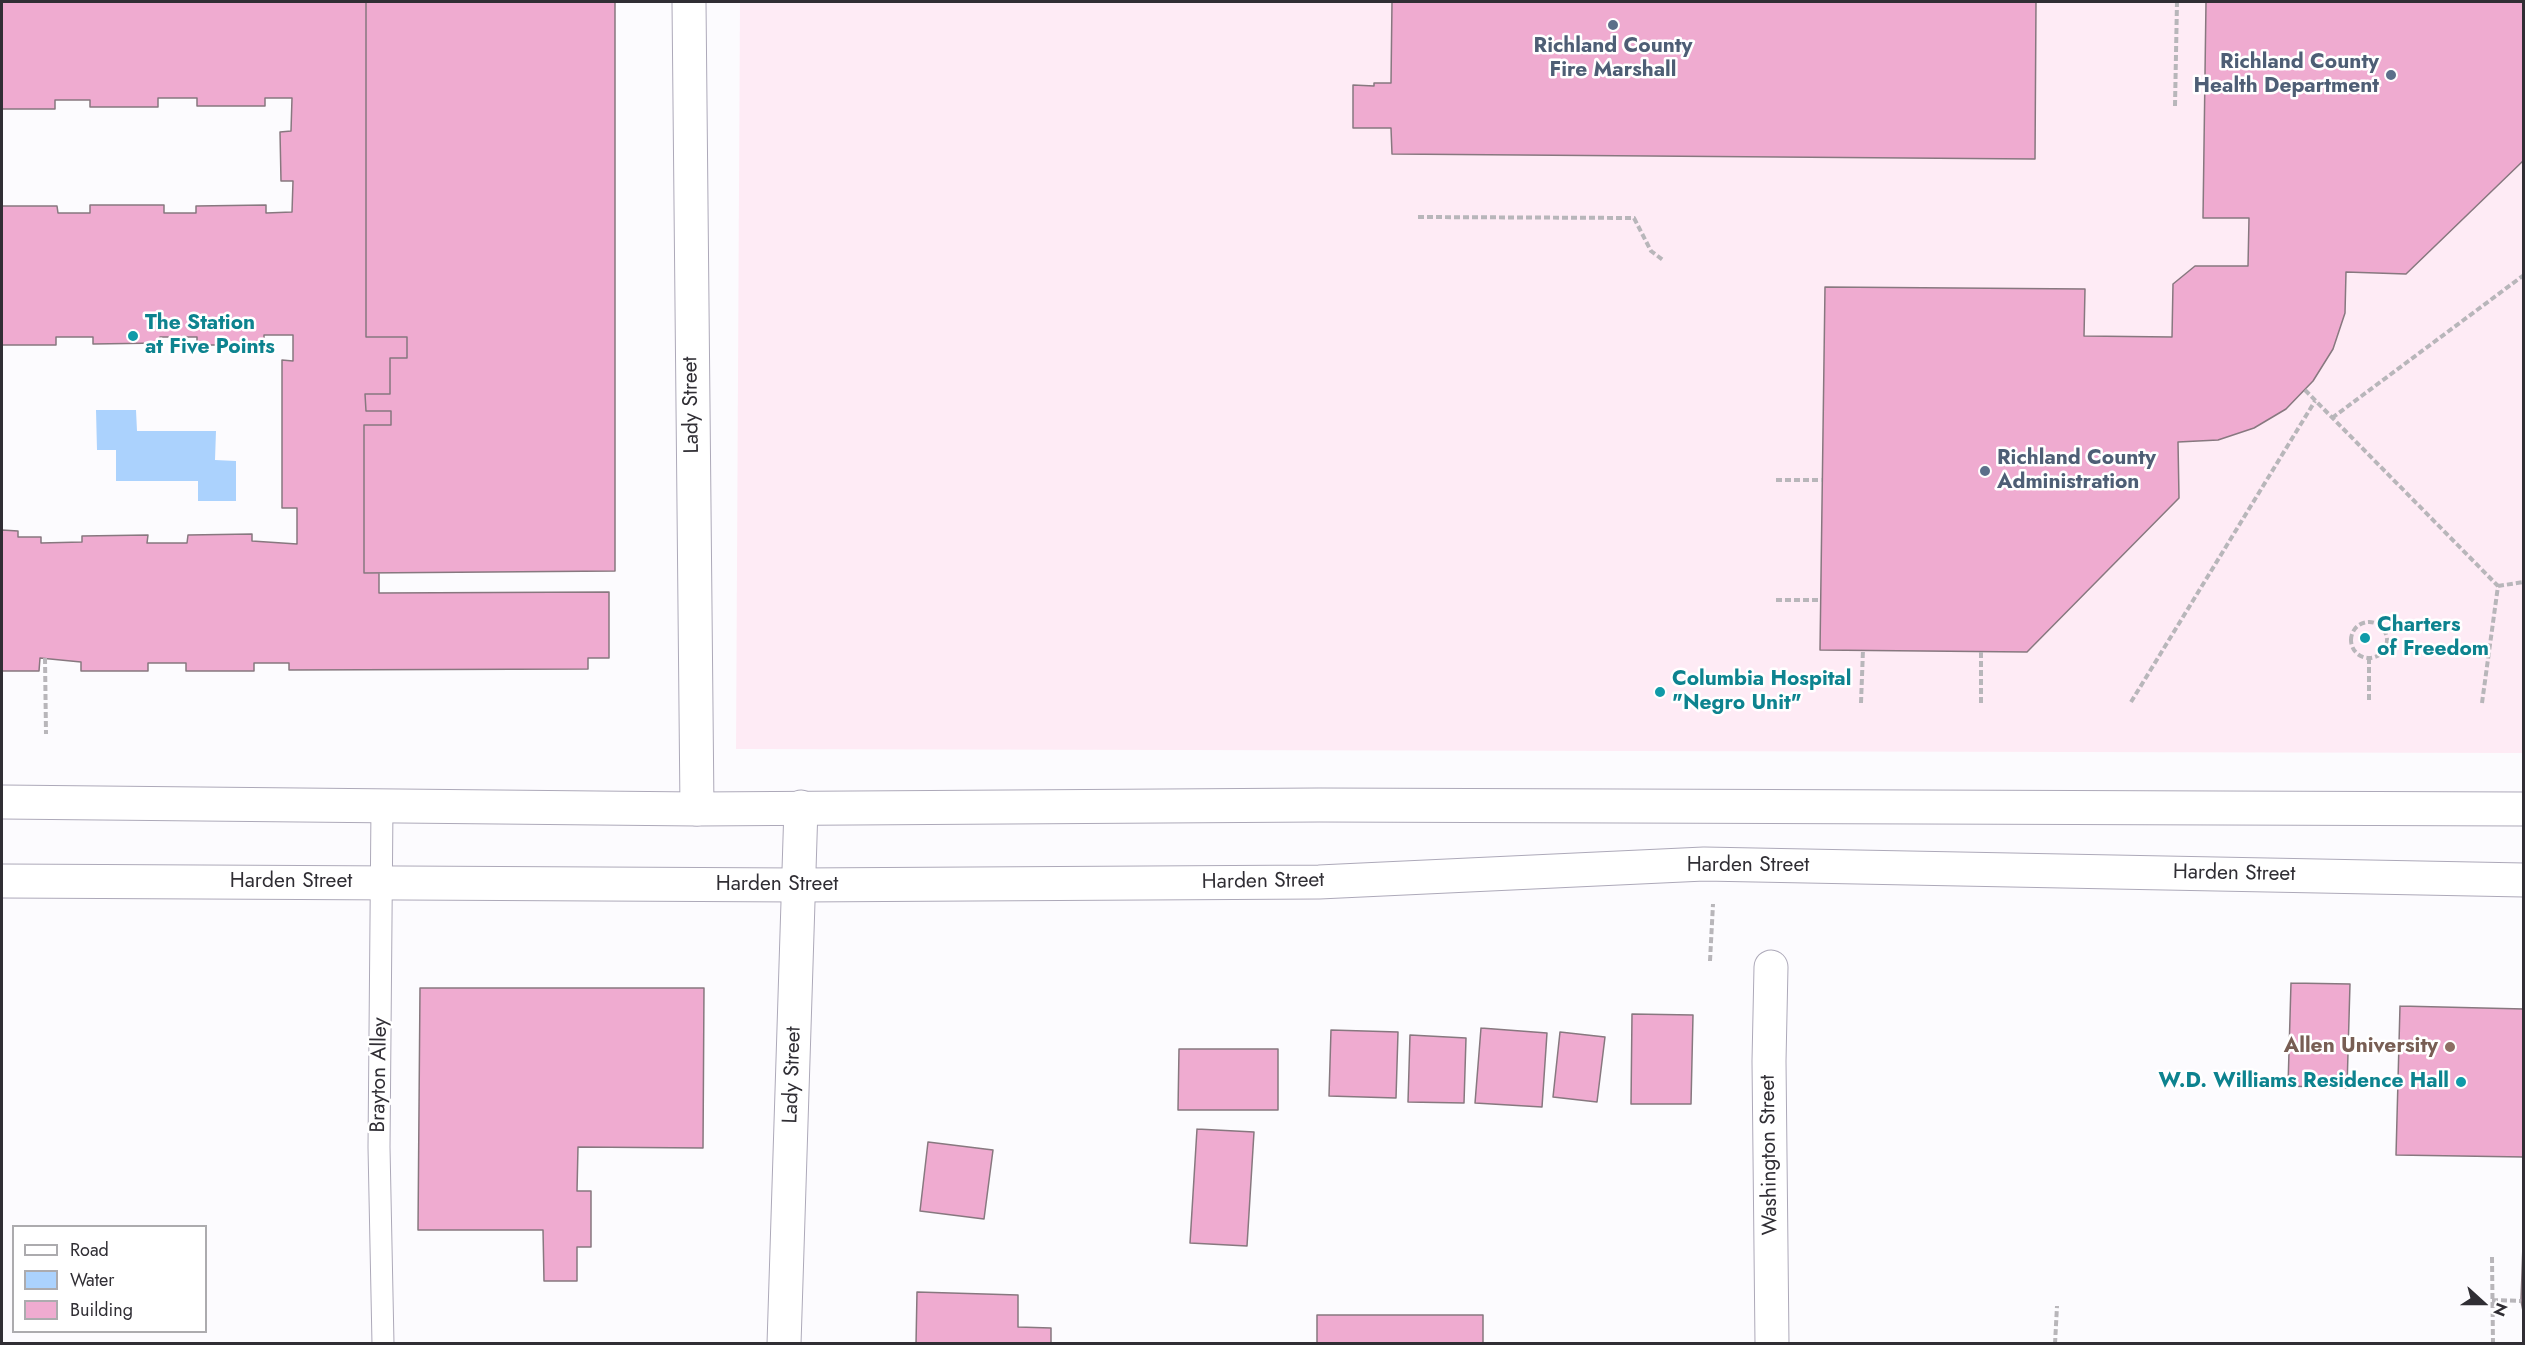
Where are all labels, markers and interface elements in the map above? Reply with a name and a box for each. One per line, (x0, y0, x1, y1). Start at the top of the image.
marker: Richland County Fire Marshall (1606, 18, 1620, 32)
place label: Richland County Fire Marshall (1534, 34, 1692, 84)
place label: Richland County Health Department (2194, 50, 2379, 100)
marker: Richland County Health Department (2384, 68, 2398, 82)
place label: The Station at Five Points (145, 311, 275, 361)
marker: The Station at Five Points (126, 329, 140, 343)
street label: Lady Street (679, 356, 705, 454)
place label: Richland County Administration (1997, 446, 2156, 496)
marker: Richland County Administration (1978, 464, 1992, 478)
place label: Charters of Freedom (2377, 613, 2489, 663)
marker: Charters of Freedom (2358, 631, 2372, 645)
place label: Columbia Hospital "Negro Unit" (1672, 667, 1851, 717)
marker: Columbia Hospital "Negro Unit" (1653, 685, 1667, 699)
street label: Harden Street (1687, 853, 1809, 879)
street label: Harden Street (2173, 860, 2295, 888)
street label: Harden Street (1202, 868, 1324, 896)
street label: Harden Street (230, 869, 352, 895)
street label: Harden Street (716, 872, 838, 898)
street label: Brayton Alley (366, 1017, 394, 1133)
street label: Lady Street (779, 1026, 807, 1124)
place label: Allen University (2284, 1034, 2438, 1060)
marker: Allen University (2443, 1040, 2457, 1054)
place label: W.D. Williams Residence Hall (2159, 1069, 2449, 1095)
street label: Washington Street (1756, 1074, 1784, 1236)
marker: W.D. Williams Residence Hall (2454, 1075, 2468, 1089)
legend (12, 1225, 207, 1333)
text: Road (70, 1237, 109, 1263)
text: Water (70, 1267, 114, 1293)
north arrow (2453, 1273, 2513, 1333)
text: Building (70, 1297, 133, 1323)
text: N (2487, 1300, 2513, 1320)

